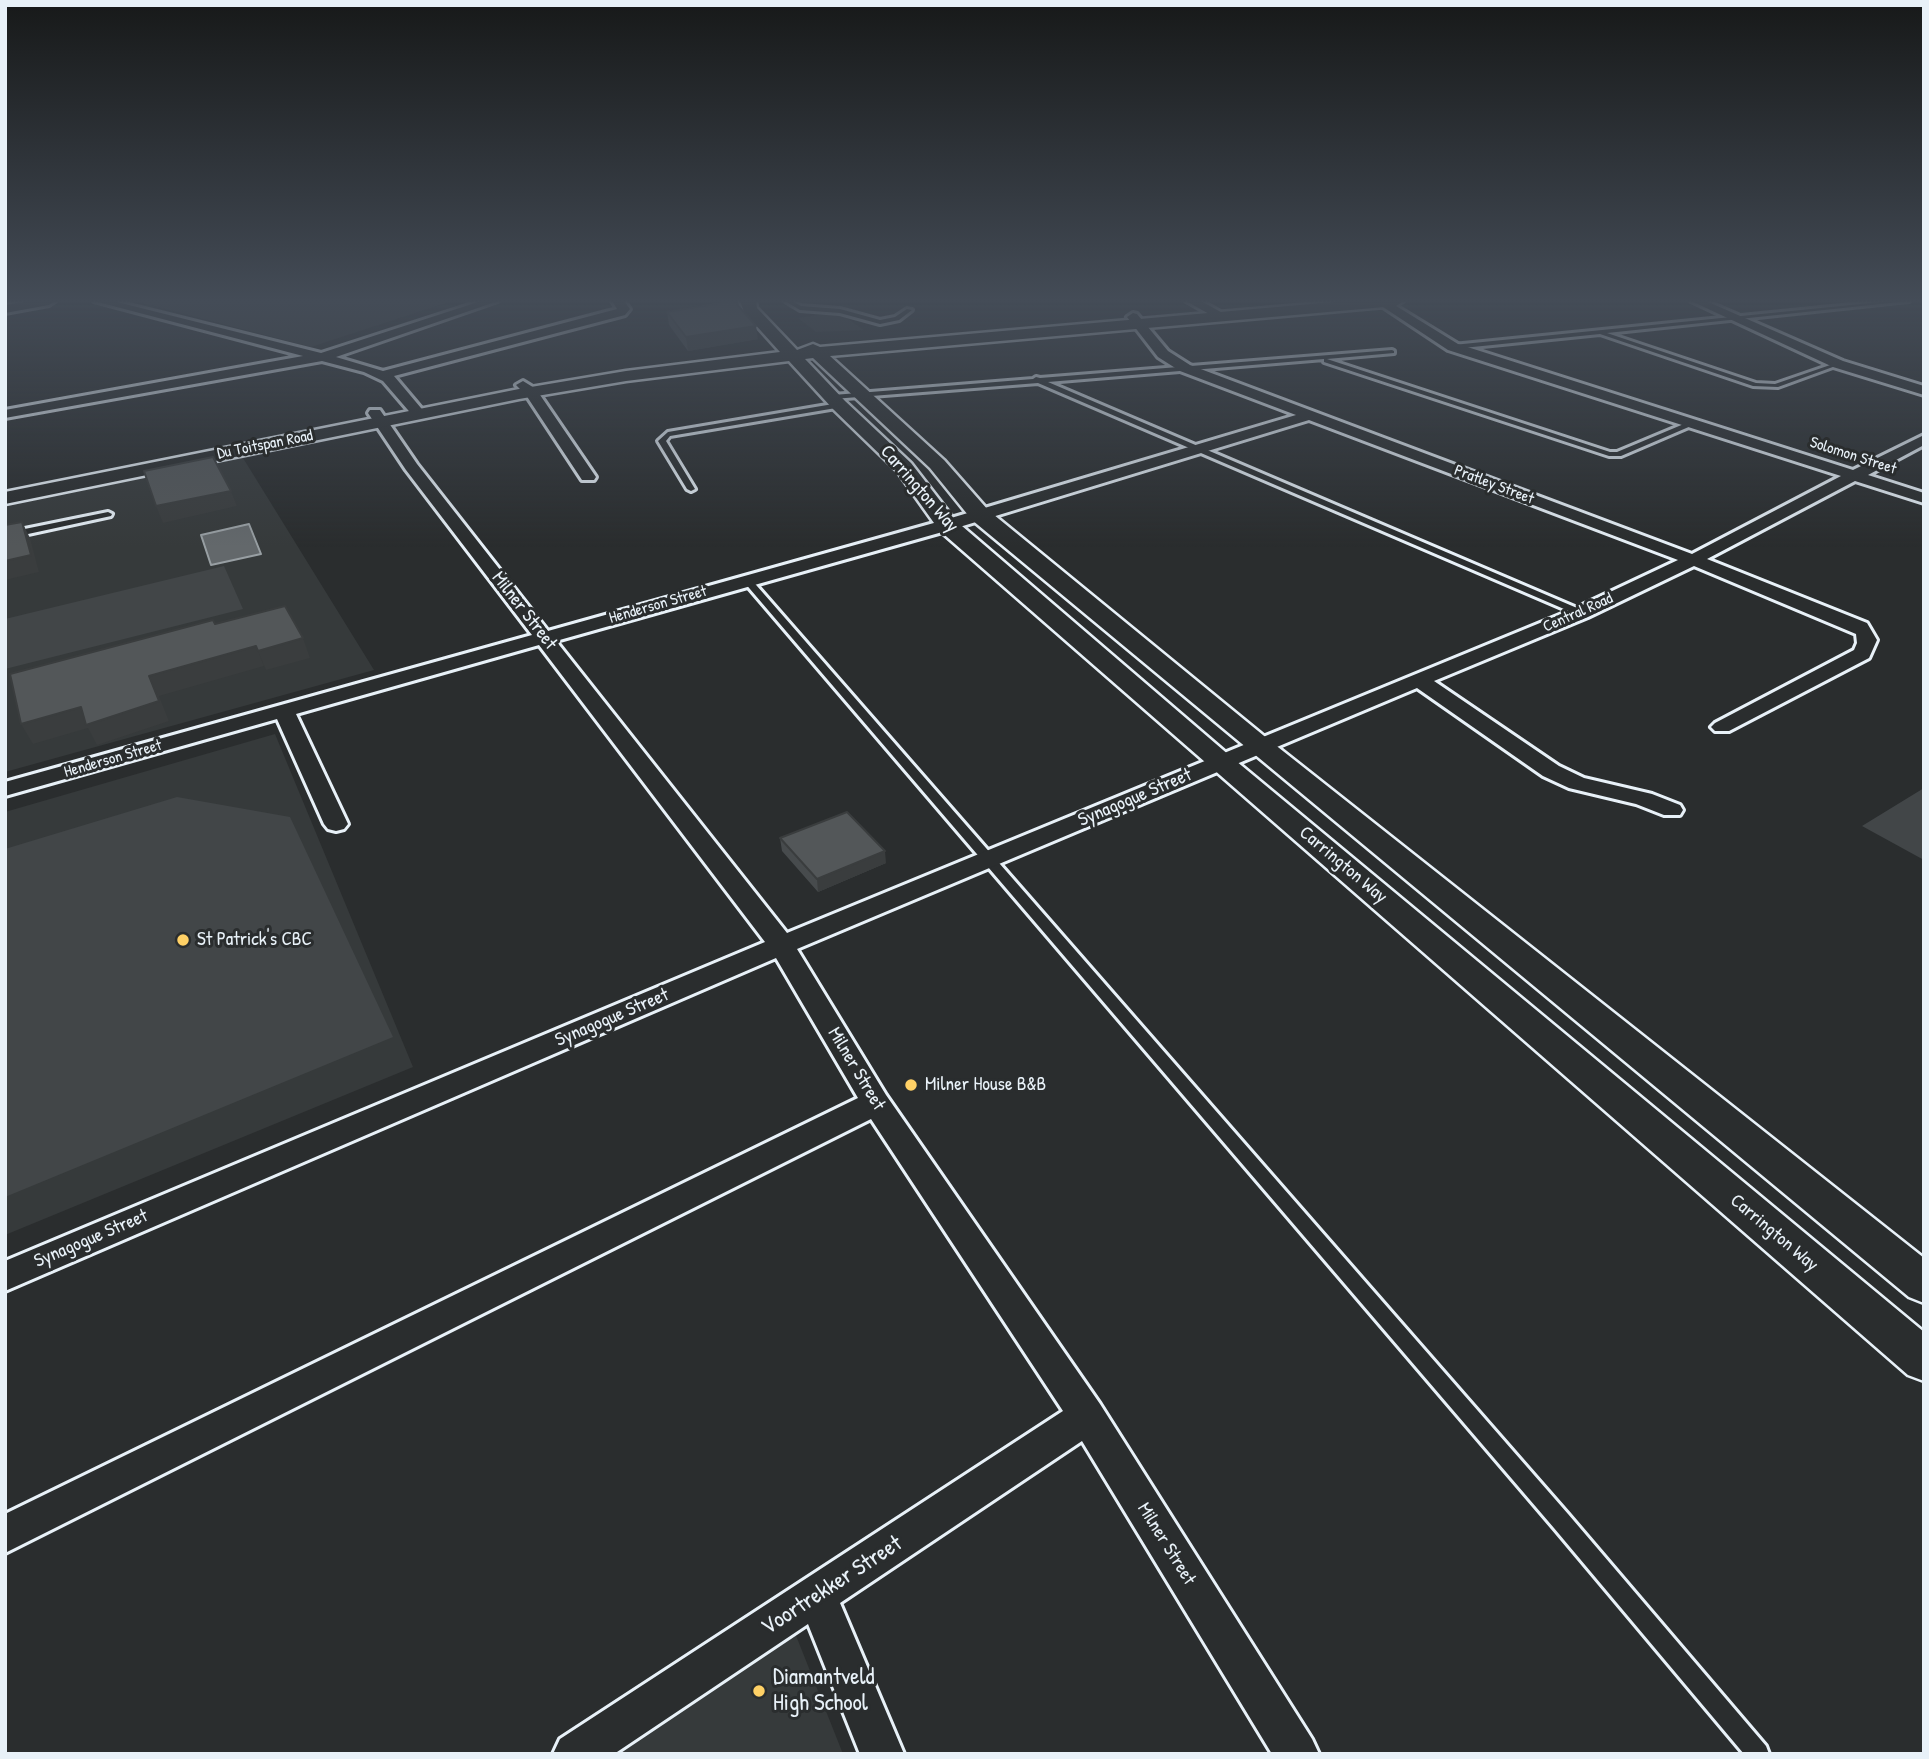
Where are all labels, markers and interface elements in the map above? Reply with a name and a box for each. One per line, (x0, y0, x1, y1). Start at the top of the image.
street label: Du Toitspan Road (216, 426, 314, 464)
street label: Solomon Street (1807, 433, 1899, 479)
street label: Carrington Way (875, 441, 963, 537)
street label: Pratley Street (1451, 461, 1537, 509)
street label: Milner Street (486, 567, 562, 655)
street label: Henderson Street (607, 582, 709, 628)
street label: Central Road (1540, 589, 1616, 637)
street label: Henderson Street (62, 736, 164, 782)
street label: Synagogue Street (1075, 764, 1195, 832)
street label: Carrington Way (1294, 822, 1392, 908)
place label: St Patrick's CBC (197, 929, 312, 951)
marker: St Patrick's CBC (175, 932, 191, 948)
street label: Synagogue Street (552, 984, 672, 1052)
street label: Milner Street (822, 1023, 890, 1115)
place label: Milner House B&B (925, 1074, 1046, 1096)
marker: Milner House B&B (903, 1077, 919, 1093)
street label: Carrington Way (1725, 1190, 1823, 1276)
street label: Synagogue Street (31, 1205, 151, 1273)
street label: Milner Street (1132, 1499, 1200, 1589)
street label: Voortrekker Street (756, 1530, 908, 1642)
place label: Diamantveld High School (773, 1664, 874, 1718)
marker: Diamantveld High School (751, 1683, 767, 1699)

